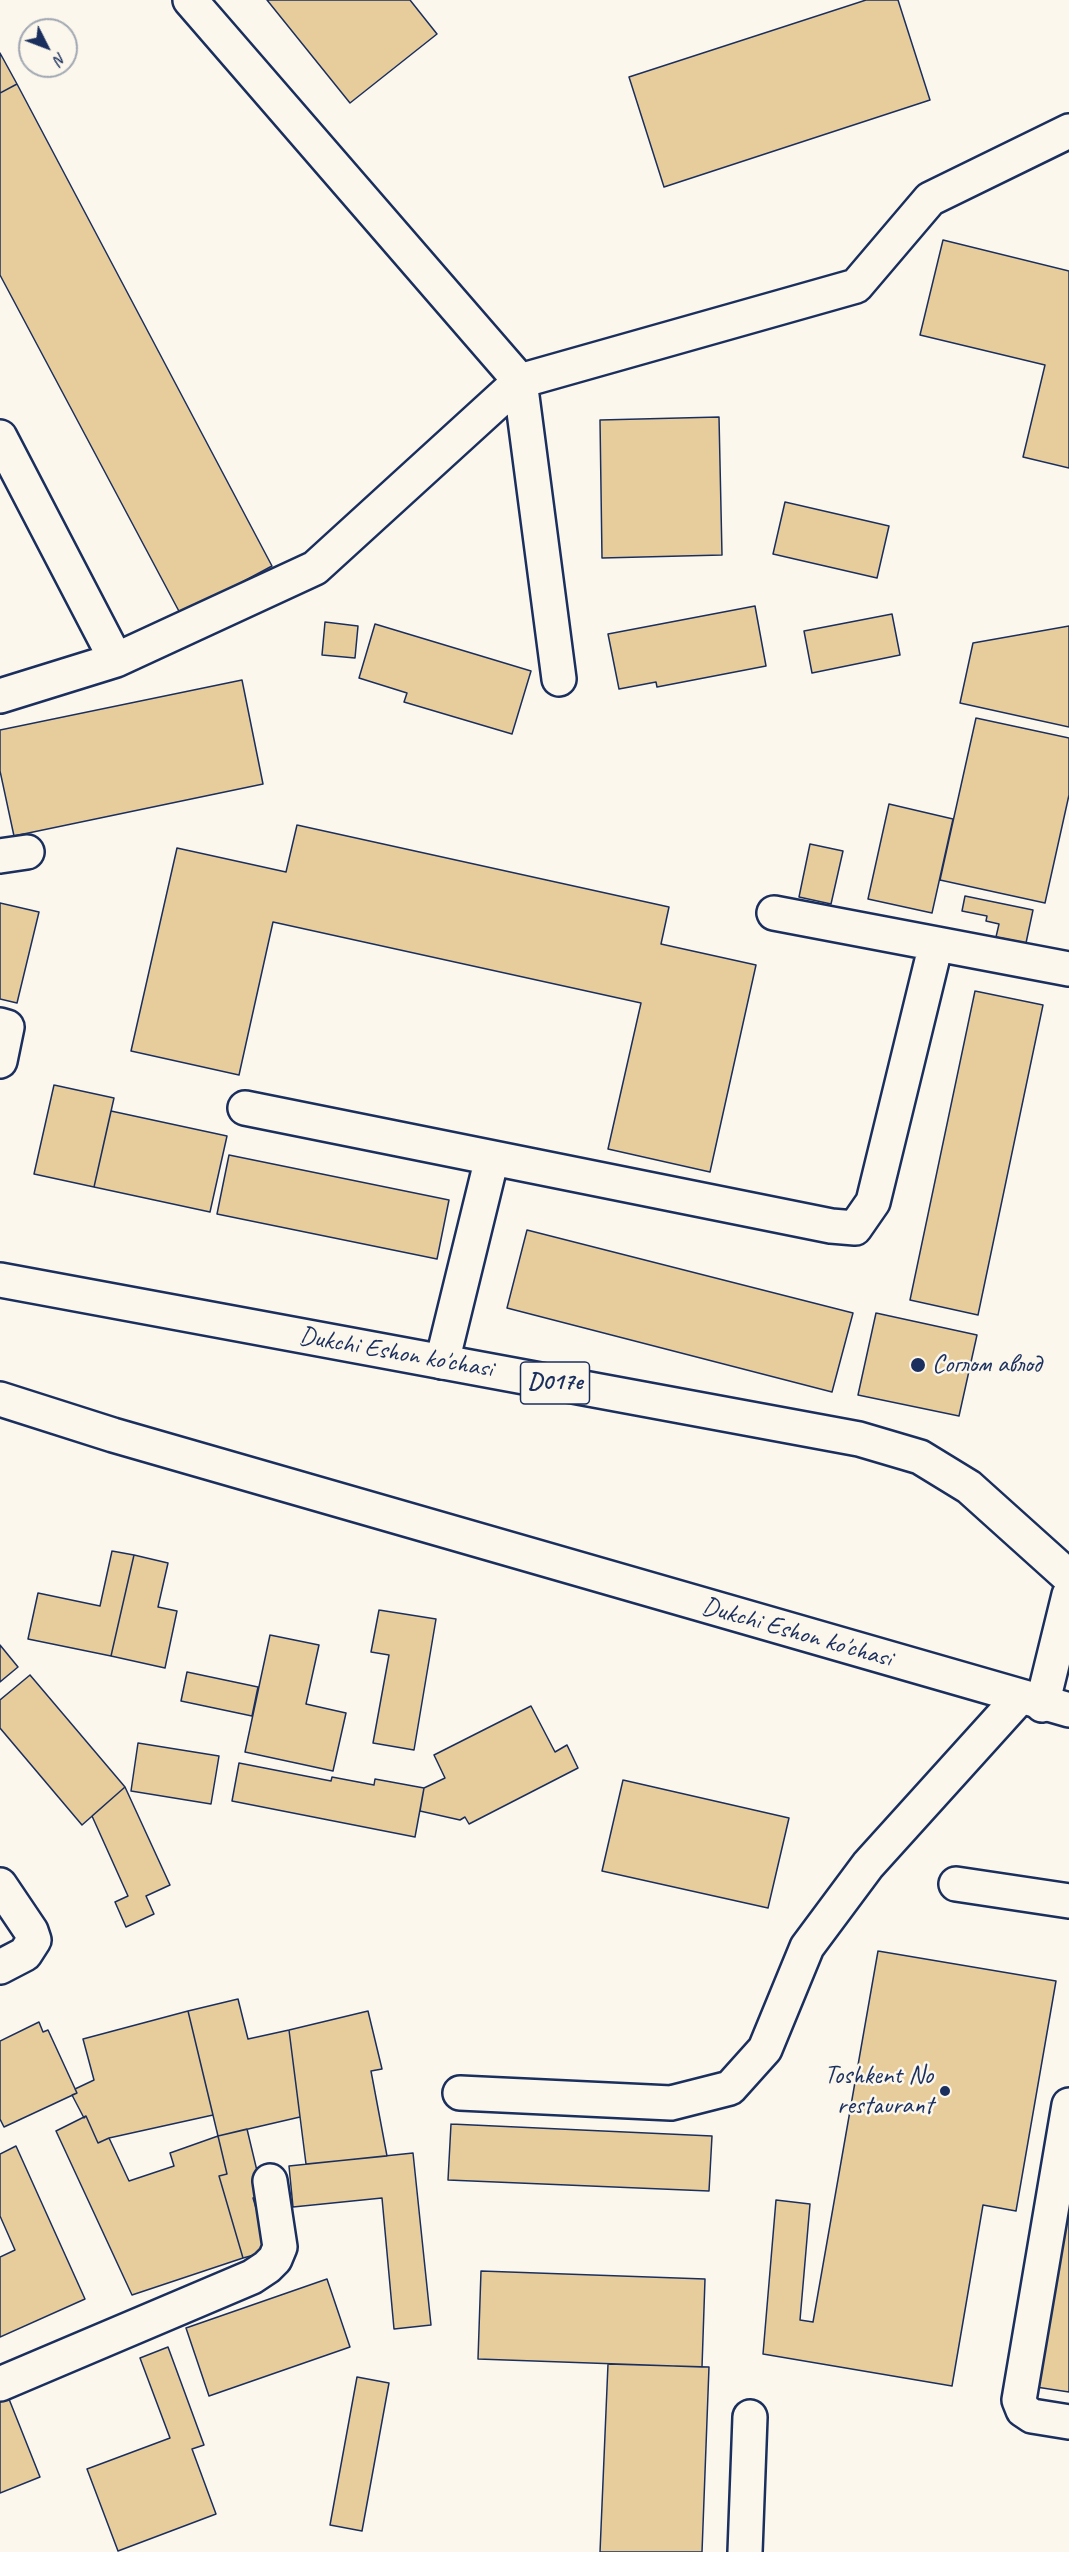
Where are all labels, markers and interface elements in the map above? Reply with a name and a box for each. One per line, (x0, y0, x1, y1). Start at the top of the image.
north arrow (18, 18, 78, 78)
text: N (49, 48, 71, 69)
street label: Dukchi Eshon ko'chasi (297, 1321, 495, 1385)
place label: Соглом авлод (932, 1349, 1041, 1381)
marker: Соглом авлод (909, 1356, 927, 1374)
road number: D017e (520, 1362, 590, 1404)
street label: Dukchi Eshon ko'chasi (698, 1591, 896, 1675)
place label: Toshkent No restaurant (824, 2060, 933, 2122)
marker: Toshkent No restaurant (938, 2084, 952, 2098)

